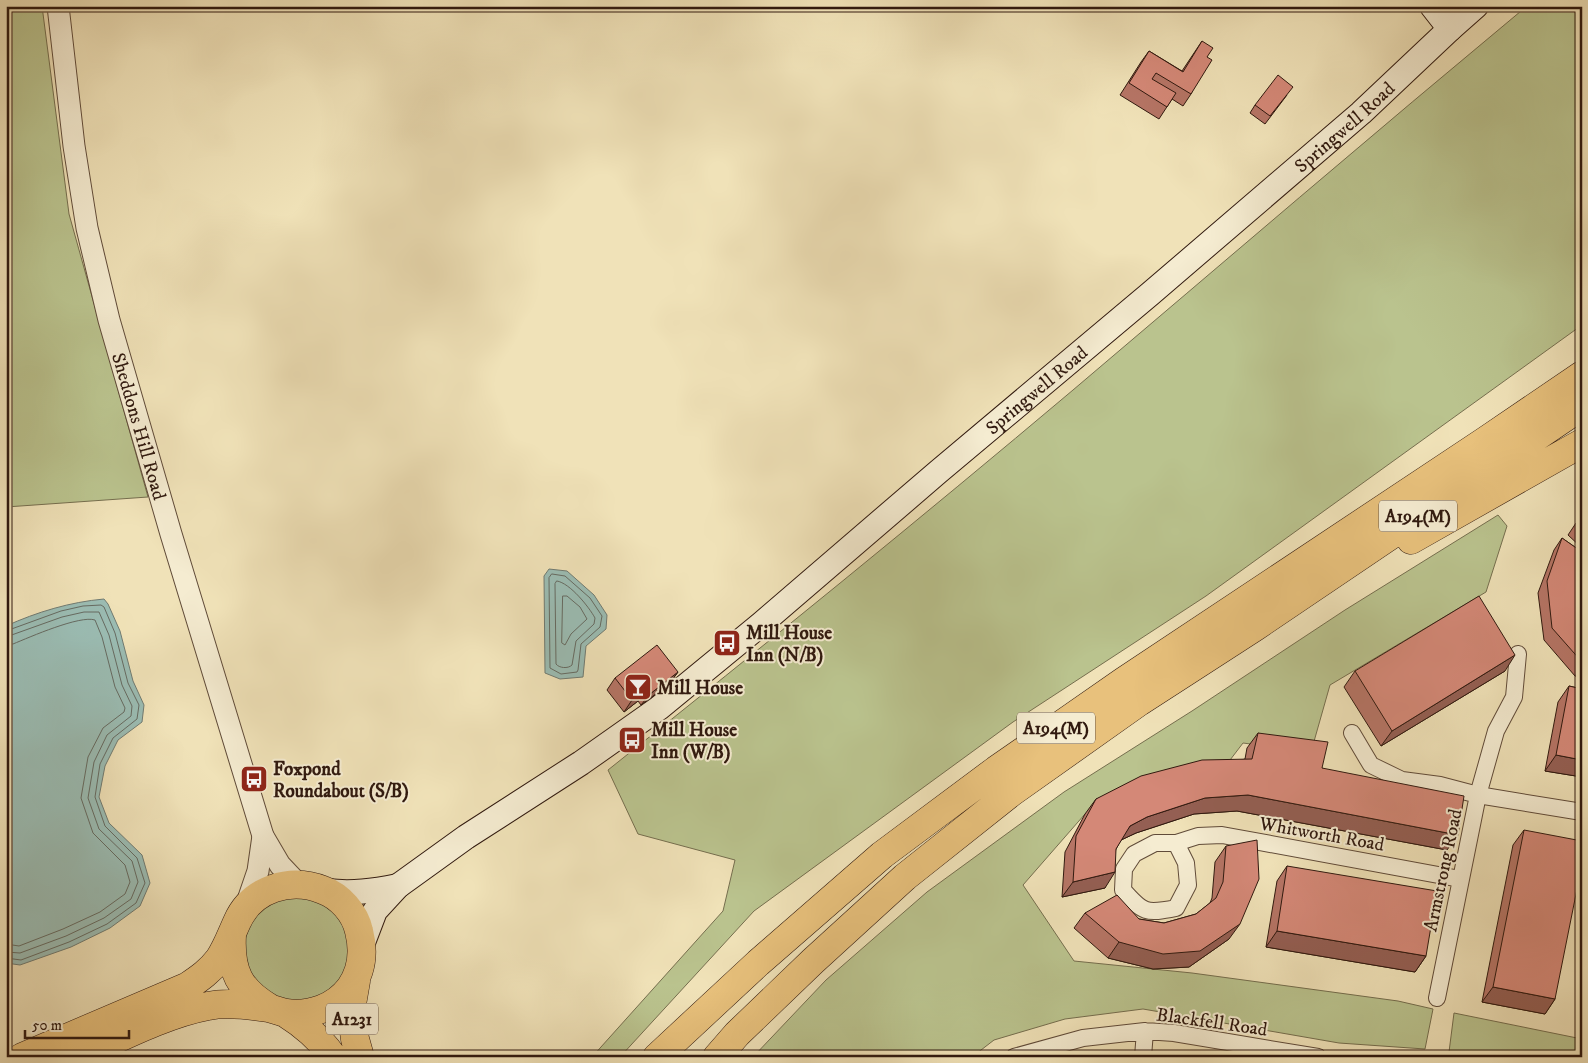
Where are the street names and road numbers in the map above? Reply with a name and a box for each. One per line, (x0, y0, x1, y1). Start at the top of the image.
street label: Springwell Road (1290, 77, 1400, 178)
street label: Springwell Road (982, 341, 1093, 440)
street label: Sheddons Hill Road (106, 350, 171, 503)
road number: A194(M) (1379, 501, 1457, 532)
road number: A194(M) (1017, 712, 1095, 744)
street label: Armstrong Road (1419, 806, 1468, 934)
street label: Whitworth Road (1256, 812, 1387, 857)
street label: Blackfell Road (1155, 1003, 1269, 1042)
road number: A1231 (326, 1004, 378, 1034)

